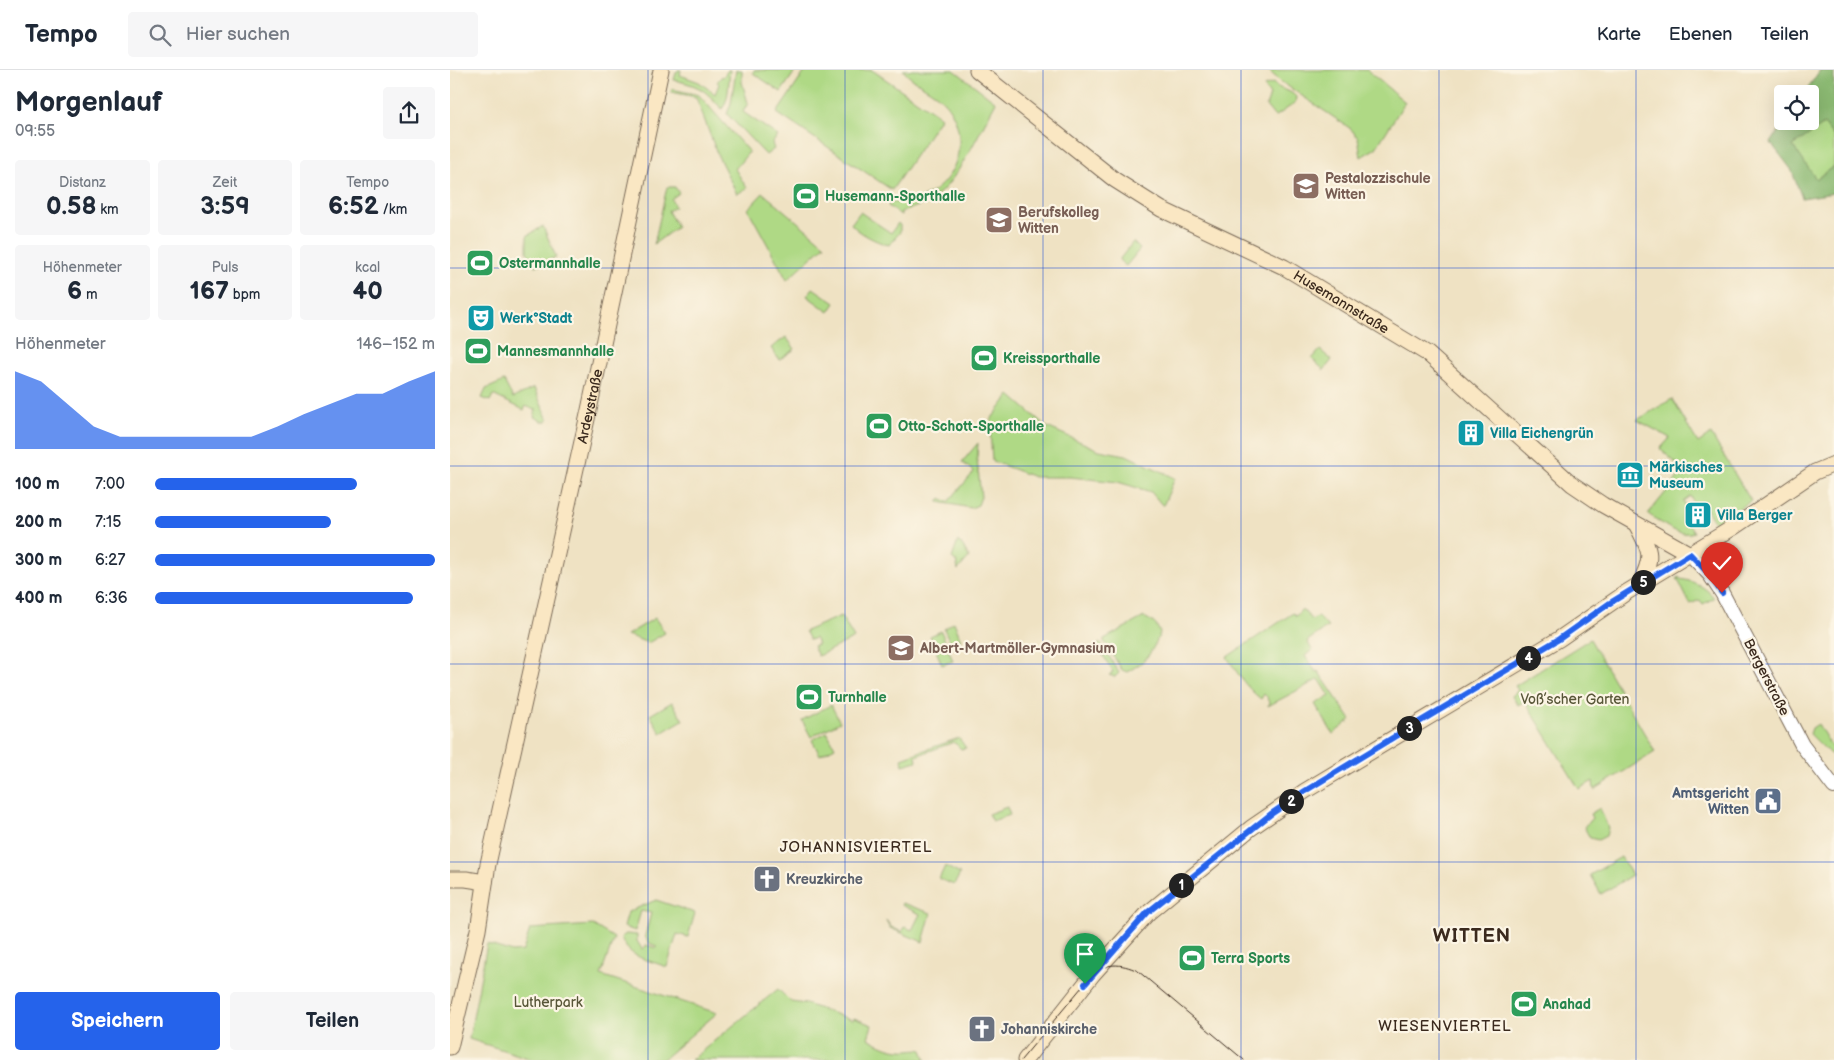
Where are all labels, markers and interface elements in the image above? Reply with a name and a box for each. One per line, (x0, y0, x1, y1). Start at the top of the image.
search box (128, 12, 478, 57)
text: Tempo (25, 20, 98, 49)
icon: search (146, 21, 174, 49)
text: Hier suchen (186, 23, 290, 46)
text: Karte (1597, 24, 1641, 45)
text: Ebenen (1669, 24, 1732, 45)
text: Teilen (1760, 24, 1809, 45)
map controls (1774, 85, 1819, 130)
button: locate (1774, 85, 1819, 130)
text: Morgenlauf (15, 86, 162, 119)
button: share (383, 87, 435, 139)
text: 09:55 (15, 122, 55, 141)
place label: Pestalozzischule Witten (1325, 170, 1431, 203)
school or university icon: Pestalozzischule Witten (1291, 171, 1321, 201)
text: Distanz (59, 174, 106, 191)
text: Zeit (213, 174, 237, 191)
text: Tempo (346, 174, 389, 191)
sports icon: Husemann-Sporthalle (791, 181, 821, 211)
place label: Husemann-Sporthalle (825, 188, 965, 205)
text: 0.58 (46, 191, 96, 222)
text: 3:59 (200, 191, 250, 222)
text: 6:52 (328, 191, 379, 222)
text: km (96, 201, 119, 218)
text: /km (379, 201, 407, 218)
place label: Berufskolleg Witten (1018, 204, 1099, 237)
school or university icon: Berufskolleg Witten (984, 205, 1014, 235)
sports icon: Ostermannhalle (465, 248, 495, 278)
place label: Ostermannhalle (499, 255, 601, 272)
text: Höhenmeter (43, 259, 122, 276)
text: Puls (212, 259, 238, 276)
text: kcal (355, 259, 380, 276)
street label: Husemannstraße (1290, 267, 1392, 338)
text: 6 (67, 276, 82, 307)
text: 167 (190, 276, 229, 307)
text: 40 (353, 276, 383, 307)
text: m (82, 286, 98, 303)
text: bpm (229, 286, 260, 303)
theatre icon: Werk°Stadt (466, 303, 496, 333)
place label: Werk°Stadt (500, 310, 573, 327)
text: Höhenmeter (15, 335, 105, 354)
text: 146–152 m (356, 335, 435, 354)
sports icon: Mannesmannhalle (463, 336, 493, 366)
place label: Mannesmannhalle (497, 343, 614, 360)
sports icon: Kreissporthalle (969, 343, 999, 373)
place label: Kreissporthalle (1003, 350, 1100, 367)
street label: Ardeystraße (574, 367, 606, 445)
sports icon: Otto-Schott-Sporthalle (864, 411, 894, 441)
place label: Otto-Schott-Sporthalle (898, 418, 1044, 435)
building icon: Villa Eichengrün (1456, 418, 1486, 448)
place label: Villa Eichengrün (1490, 425, 1594, 442)
place label: Märkisches Museum (1649, 459, 1723, 492)
museum icon: Märkisches Museum (1615, 460, 1645, 490)
text: 100 m (15, 475, 60, 494)
text: 7:00 (95, 475, 125, 494)
building icon: Villa Berger (1683, 500, 1713, 530)
place label: Villa Berger (1717, 507, 1793, 524)
text: 200 m (15, 513, 62, 532)
text: 7:15 (95, 513, 121, 532)
pin (1701, 542, 1743, 593)
icon: check (1708, 549, 1736, 577)
text: 300 m (15, 551, 62, 570)
text: 6:27 (95, 551, 125, 570)
pin: 5 (1630, 570, 1656, 594)
text: 5 (1639, 574, 1648, 591)
text: 400 m (15, 589, 62, 608)
text: 6:36 (95, 589, 128, 608)
school or university icon: Albert-Martmöller-Gymnasium (886, 633, 916, 663)
street label: Bergerstraße (1740, 636, 1793, 719)
place label: Albert-Martmöller-Gymnasium (919, 640, 1115, 657)
pin: 4 (1516, 646, 1540, 670)
text: 4 (1524, 650, 1533, 667)
sports icon: Turnhalle (794, 682, 824, 712)
place label: Turnhalle (828, 689, 887, 706)
park label: Voß’scher Garten (1521, 691, 1630, 708)
pin: 3 (1396, 716, 1422, 740)
text: 3 (1405, 720, 1414, 737)
place label: Amtsgericht Witten (1671, 785, 1749, 818)
public building icon: Amtsgericht Witten (1753, 786, 1783, 816)
pin: 2 (1278, 788, 1304, 814)
text: 2 (1287, 793, 1296, 810)
district label: JOHANNISVIERTEL (780, 838, 932, 857)
church icon: Kreuzkirche (752, 864, 782, 894)
place label: Kreuzkirche (786, 871, 863, 888)
pin: 1 (1168, 872, 1194, 898)
text: 1 (1179, 877, 1184, 894)
district label: WITTEN (1433, 925, 1511, 948)
pin (1064, 933, 1106, 984)
icon: arrive (1071, 940, 1099, 968)
sports icon: Terra Sports (1177, 943, 1207, 973)
place label: Terra Sports (1211, 950, 1290, 967)
sports icon: Anahad (1509, 989, 1539, 1019)
button: Speichern (15, 992, 220, 1050)
button: Teilen (230, 992, 435, 1050)
park label: Lutherpark (513, 994, 583, 1011)
place label: Anahad (1542, 996, 1591, 1013)
church icon: Johanniskirche (967, 1014, 997, 1044)
district label: WIESENVIERTEL (1378, 1017, 1512, 1036)
place label: Johanniskirche (1001, 1021, 1097, 1038)

